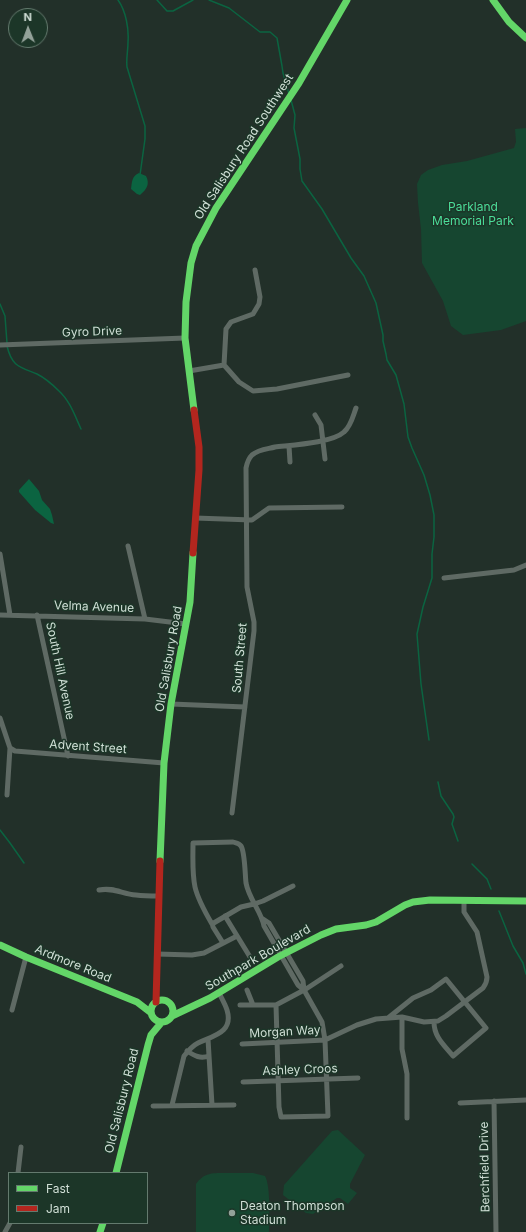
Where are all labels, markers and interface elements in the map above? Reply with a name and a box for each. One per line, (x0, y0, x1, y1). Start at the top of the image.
north arrow (8, 8, 48, 48)
text: N (23, 10, 32, 24)
street label: Old Salisbury Road Southwest (191, 71, 297, 223)
park label: Parkland Memorial Park (432, 200, 514, 228)
street label: Gyro Drive (62, 324, 122, 340)
street label: Velma Avenue (54, 598, 134, 616)
street label: Old Salisbury Road (153, 605, 185, 713)
street label: South Hill Avenue (43, 621, 77, 721)
street label: South Street (230, 622, 250, 694)
street label: Advent Street (49, 737, 127, 757)
street label: Southpark Boulevard (203, 922, 313, 994)
street label: Ardmore Road (33, 942, 113, 986)
street label: Morgan Way (249, 1023, 321, 1041)
street label: Old Salisbury Road (102, 1047, 142, 1155)
street label: Ashley Croos (262, 1061, 338, 1079)
street label: Berchfield Drive (477, 1121, 493, 1213)
legend (8, 1172, 148, 1224)
text: Fast (46, 1181, 70, 1196)
place label: Deaton Thompson Stadium (240, 1199, 344, 1227)
text: Jam (46, 1201, 70, 1216)
marker: Deaton Thompson Stadium (227, 1208, 237, 1218)

